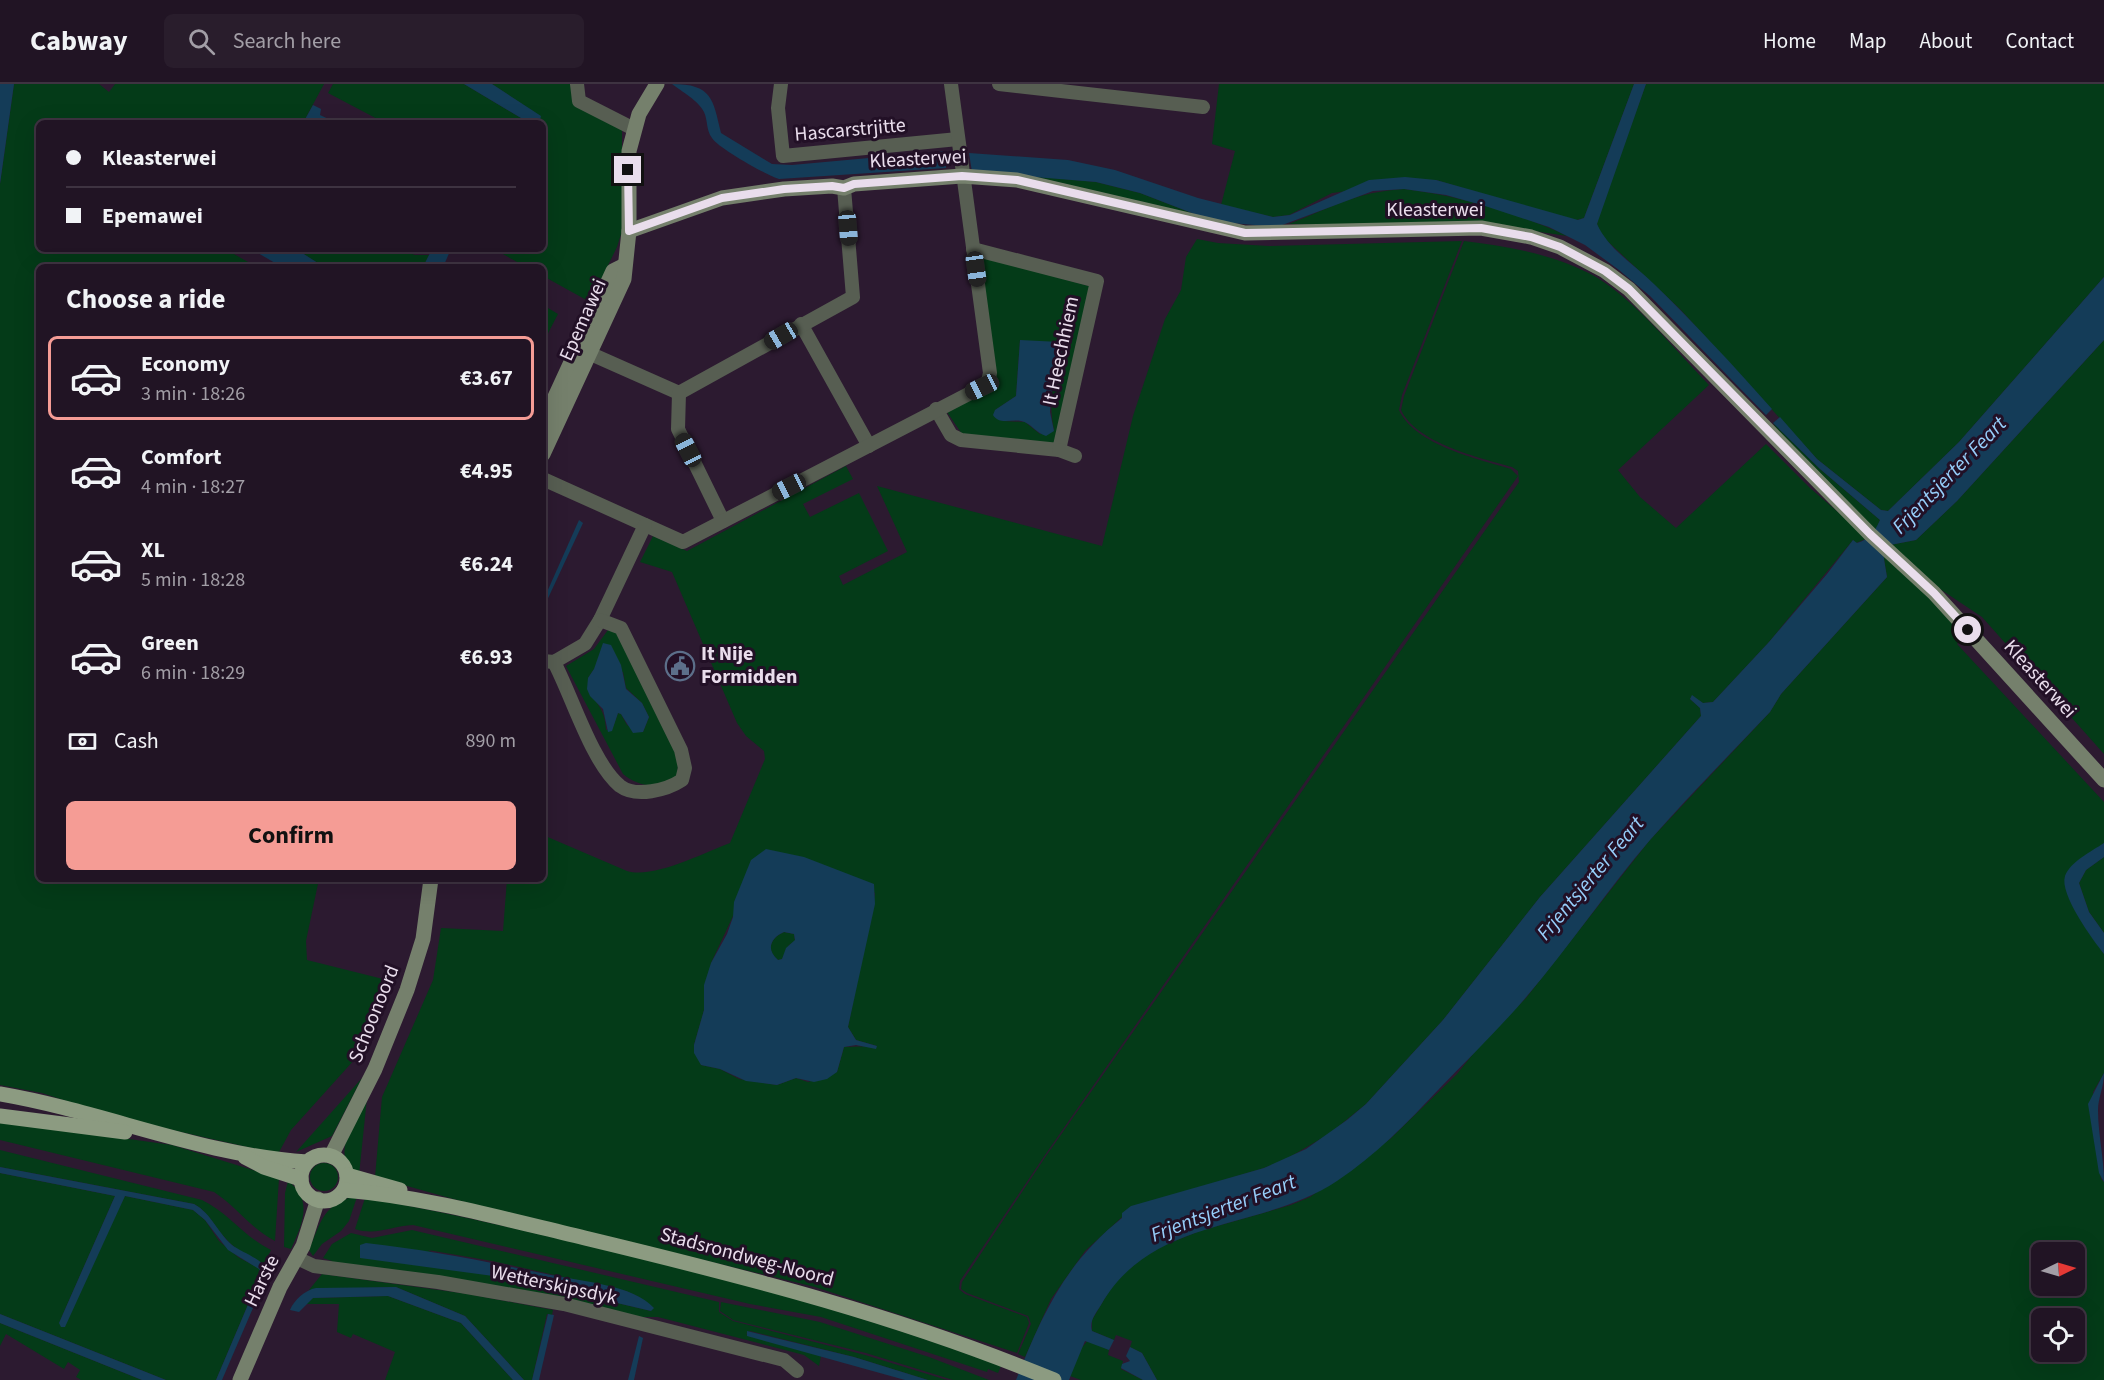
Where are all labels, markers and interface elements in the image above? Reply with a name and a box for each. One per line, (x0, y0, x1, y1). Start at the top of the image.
search box (164, 14, 584, 68)
text: Cabway (30, 21, 128, 61)
icon: search (185, 25, 218, 58)
text: Search here (233, 25, 341, 57)
text: Home (1763, 26, 1816, 56)
text: Map (1849, 26, 1887, 56)
text: About (1920, 26, 1972, 56)
text: Contact (2005, 26, 2074, 56)
street label: Hascarstrjitte (793, 111, 907, 149)
text: Kleasterwei (102, 142, 217, 174)
street label: Kleasterwei (869, 142, 967, 176)
route end (614, 156, 641, 183)
street label: Kleasterwei (1386, 196, 1484, 224)
text: Epemawei (102, 200, 203, 232)
car (837, 209, 859, 247)
car (965, 250, 987, 288)
street label: Epemawei (552, 274, 614, 366)
text: Choose a ride (66, 280, 226, 319)
street label: It Heechhiem (1036, 294, 1086, 408)
car (761, 319, 801, 353)
text: Economy (141, 348, 230, 380)
icon: car (69, 351, 123, 405)
text: €3.67 (460, 362, 513, 394)
car (962, 371, 1002, 403)
text: 3 min · 18:26 (141, 380, 245, 408)
water label: Frjentsjerter Feart (1885, 409, 2014, 541)
car (672, 430, 704, 470)
text: Comfort (141, 441, 222, 473)
icon: car (69, 444, 123, 498)
text: €4.95 (460, 455, 513, 487)
car (769, 471, 809, 503)
text: 4 min · 18:27 (141, 473, 245, 501)
text: XL (141, 534, 165, 566)
icon: car (69, 537, 123, 591)
text: €6.24 (460, 548, 513, 580)
text: 5 min · 18:28 (141, 566, 245, 594)
route start (1954, 616, 1981, 643)
text: Green (141, 627, 199, 659)
icon: car (69, 630, 123, 684)
street label: Kleasterwei (1997, 633, 2083, 725)
place label: It Nije Formidden (701, 640, 798, 691)
text: €6.93 (460, 641, 513, 673)
public building icon: It Nije Formidden (664, 650, 696, 682)
text: 6 min · 18:29 (141, 659, 245, 687)
icon: cash (66, 725, 99, 758)
text: Cash (114, 725, 159, 757)
text: 890 m (466, 727, 516, 755)
button: Confirm (66, 801, 516, 870)
water label: Frjentsjerter Feart (1529, 809, 1652, 946)
street label: Schoonoord (342, 961, 406, 1067)
water label: Frjentsjerter Feart (1146, 1166, 1301, 1249)
street label: Stadsrondweg-Noord (657, 1220, 837, 1294)
north arrow (2031, 1242, 2085, 1296)
map controls (2031, 1242, 2085, 1362)
street label: Harste (237, 1250, 287, 1312)
street label: Wetterskipsdyk (488, 1258, 620, 1312)
button: locate (2031, 1308, 2085, 1362)

